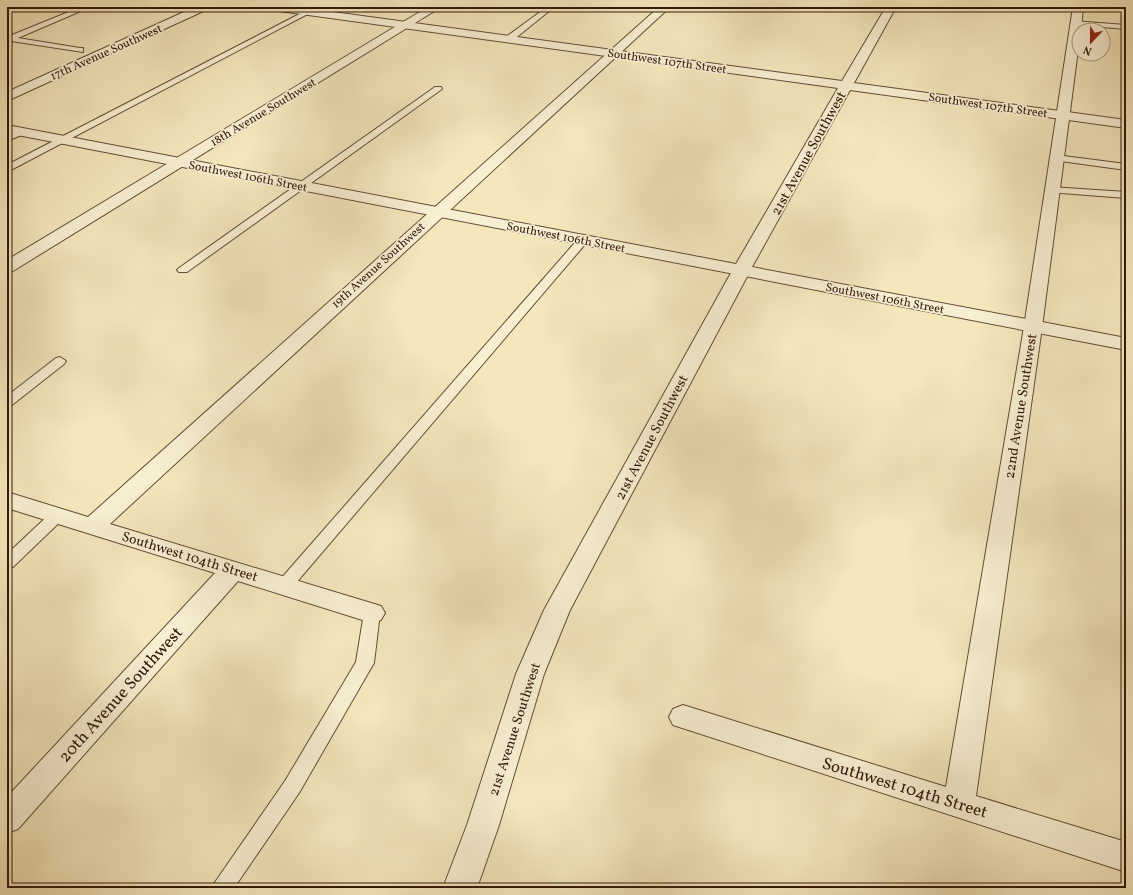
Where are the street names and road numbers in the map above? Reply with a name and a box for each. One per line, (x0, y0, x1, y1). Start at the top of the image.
street label: 17th Avenue Southwest (48, 21, 165, 85)
street label: Southwest 107th Street (606, 46, 727, 78)
street label: 18th Avenue Southwest (208, 75, 320, 151)
street label: 21st Avenue Southwest (767, 88, 851, 219)
street label: Southwest 107th Street (927, 90, 1048, 122)
street label: Southwest 106th Street (187, 158, 309, 196)
street label: 19th Avenue Southwest (328, 219, 429, 312)
street label: Southwest 106th Street (505, 219, 627, 257)
street label: Southwest 106th Street (824, 280, 946, 318)
street label: 22nd Avenue Southwest (1001, 332, 1042, 480)
street label: 21st Avenue Southwest (611, 372, 693, 504)
street label: Southwest 104th Street (119, 528, 260, 587)
street label: 20th Avenue Southwest (54, 622, 188, 768)
street label: 21st Avenue Southwest (485, 660, 546, 799)
street label: Southwest 104th Street (819, 752, 990, 825)

